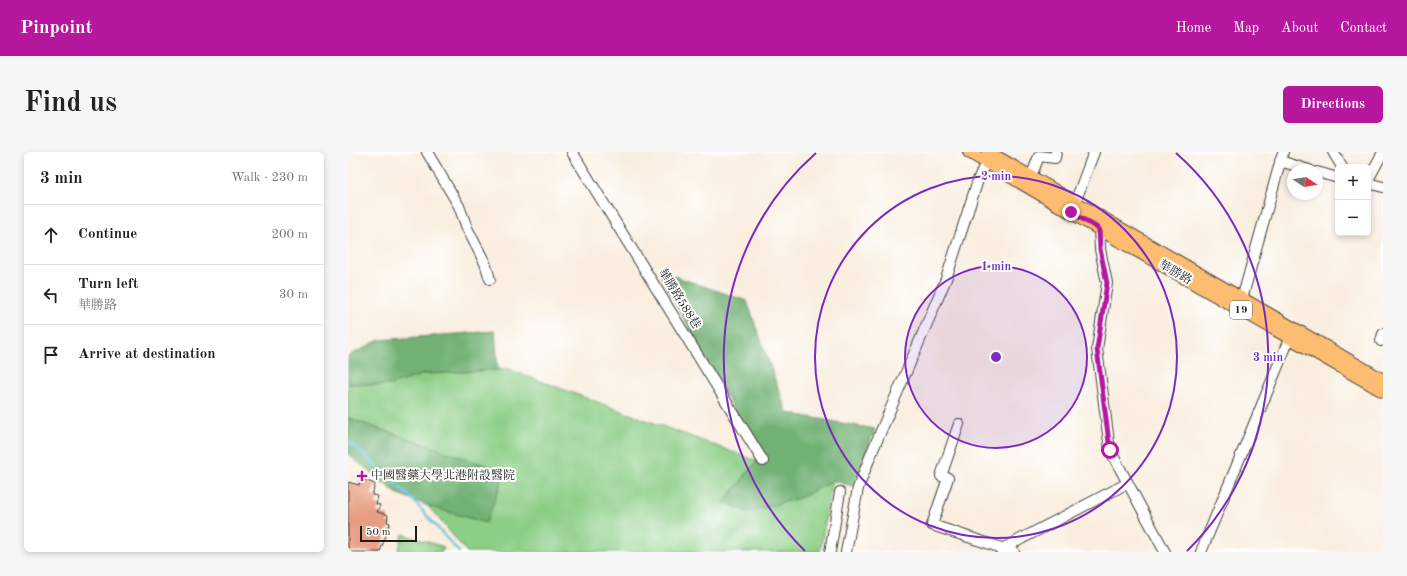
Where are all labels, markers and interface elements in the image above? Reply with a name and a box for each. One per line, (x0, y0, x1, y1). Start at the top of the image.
text: Pinpoint (20, 19, 93, 38)
text: Home (1176, 21, 1211, 35)
text: Map (1233, 21, 1259, 35)
text: About (1281, 21, 1318, 35)
text: Contact (1340, 21, 1387, 35)
button: Directions (1283, 86, 1383, 123)
text: Find us (24, 90, 117, 118)
north arrow (1287, 164, 1323, 200)
map controls (1335, 164, 1371, 236)
button: + (1335, 164, 1371, 200)
text: 3 min (40, 170, 83, 187)
text: Walk · 230 m (231, 171, 308, 184)
text: 2 min (981, 171, 1011, 183)
button: − (1335, 200, 1371, 236)
route end (1062, 203, 1080, 221)
icon: ahead (40, 224, 62, 246)
text: Continue (78, 227, 137, 242)
text: 200 m (271, 228, 308, 241)
street label: 華勝路 (1156, 257, 1195, 287)
text: 1 min (981, 261, 1011, 273)
street label: 華勝路588巷 (656, 266, 704, 331)
text: Turn left (78, 277, 138, 292)
icon: left (40, 284, 62, 306)
text: 30 m (279, 288, 308, 301)
text: 華勝路 (78, 299, 117, 312)
road number: 19 (1230, 301, 1252, 319)
icon: arrive (40, 344, 62, 366)
text: Arrive at destination (78, 347, 216, 362)
centre of rings (989, 350, 1003, 364)
text: 3 min (1253, 352, 1283, 364)
route start (1101, 441, 1119, 459)
place label: 中國醫藥大學北港附設醫院 (371, 468, 515, 482)
marker: 中國醫藥大學北港附設醫院 (356, 470, 368, 482)
scale bar (360, 524, 417, 543)
text: 50 m (366, 527, 391, 538)

